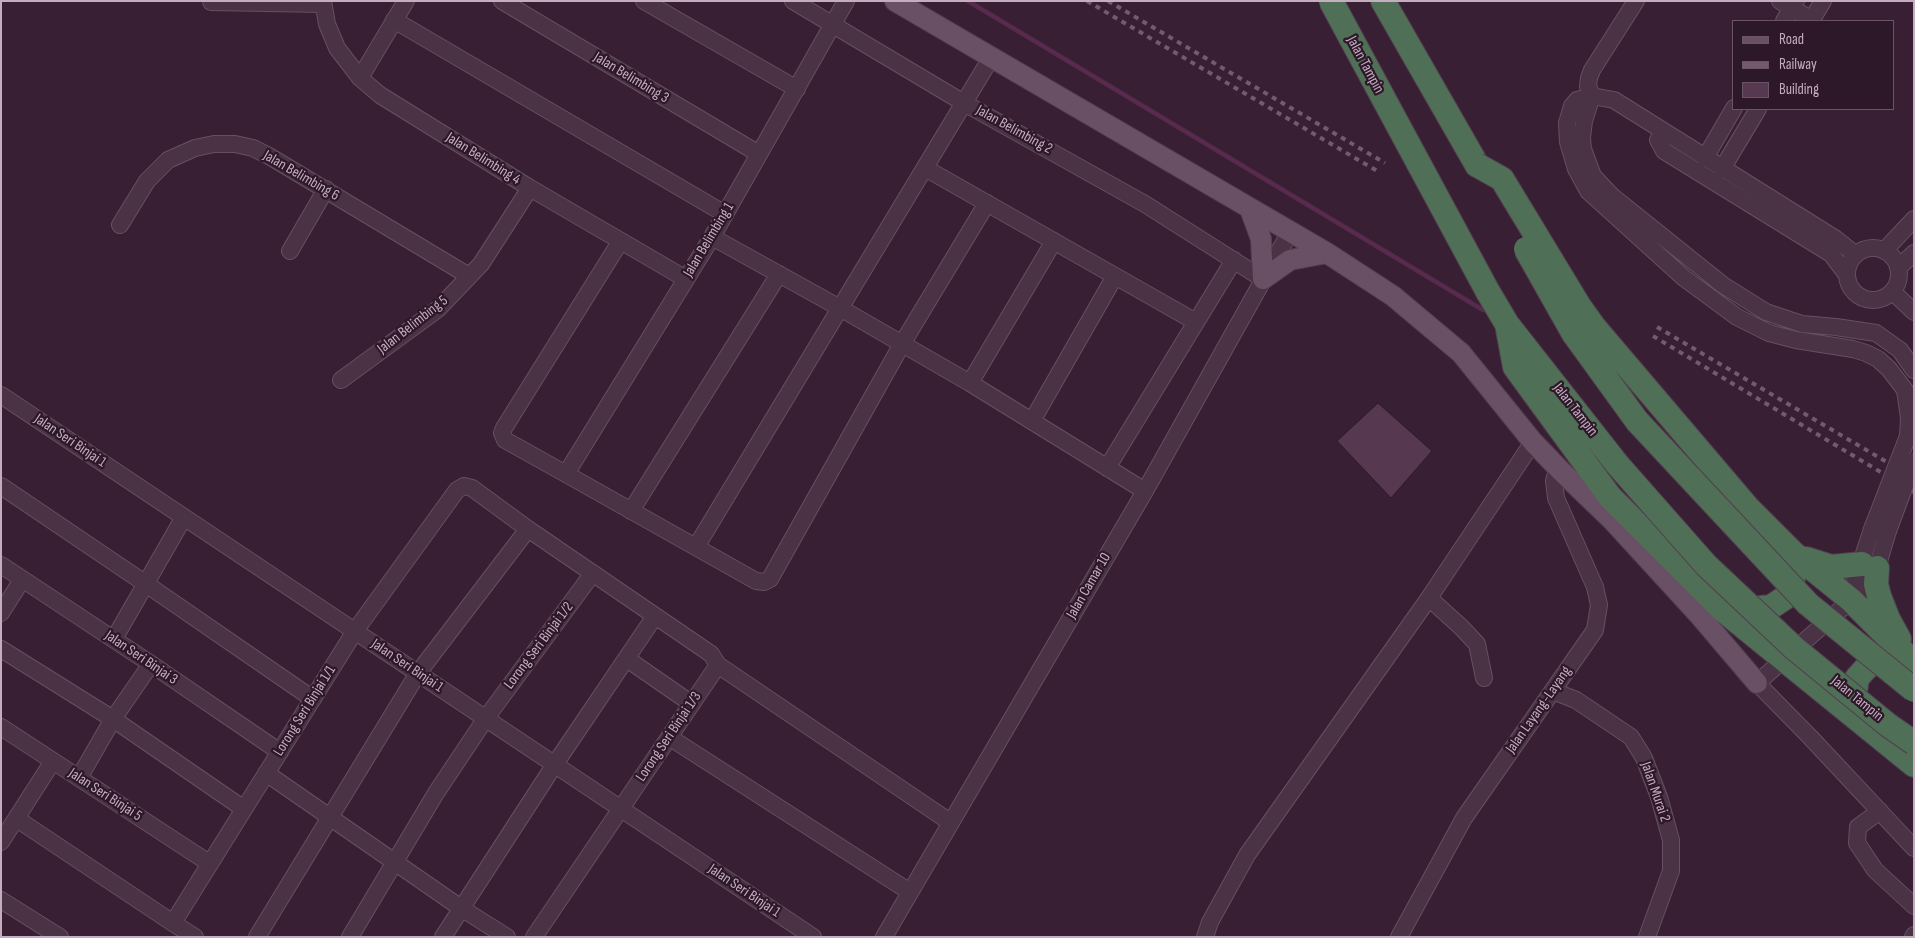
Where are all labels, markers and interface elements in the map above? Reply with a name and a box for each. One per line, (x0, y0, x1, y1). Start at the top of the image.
legend (1732, 20, 1895, 110)
text: Road (1779, 30, 1804, 49)
street label: Jalan Tampin (1342, 33, 1388, 97)
street label: Jalan Belimbing 3 (590, 49, 672, 107)
text: Railway (1779, 55, 1817, 74)
text: Building (1779, 80, 1819, 99)
street label: Jalan Belimbing 2 (973, 102, 1055, 158)
street label: Jalan Belimbing 4 (442, 129, 524, 189)
street label: Jalan Belimbing 6 (260, 147, 342, 205)
street label: Jalan Belimbing 1 (680, 200, 738, 280)
street label: Jalan Belimbing 5 (374, 292, 452, 358)
street label: Jalan Tampin (1549, 380, 1601, 440)
street label: Jalan Seri Binjai 1 (31, 410, 109, 472)
street label: Jalan Camar 10 (1063, 550, 1115, 622)
street label: Lorong Seri Binjai 1/2 (500, 599, 578, 693)
street label: Jalan Seri Binjai 3 (101, 627, 181, 689)
street label: Jalan Seri Binjai 1 (368, 635, 446, 697)
street label: Lorong Seri Binjai 1/1 (270, 662, 340, 760)
street label: Jalan Layang-Layang (1502, 663, 1576, 757)
street label: Jalan Tampin (1827, 672, 1887, 726)
street label: Lorong Seri Binjai 1/3 (632, 689, 706, 785)
street label: Jalan Murai 2 (1636, 759, 1674, 825)
street label: Jalan Seri Binjai 5 (65, 765, 145, 825)
street label: Jalan Seri Binjai 1 (705, 860, 783, 922)

